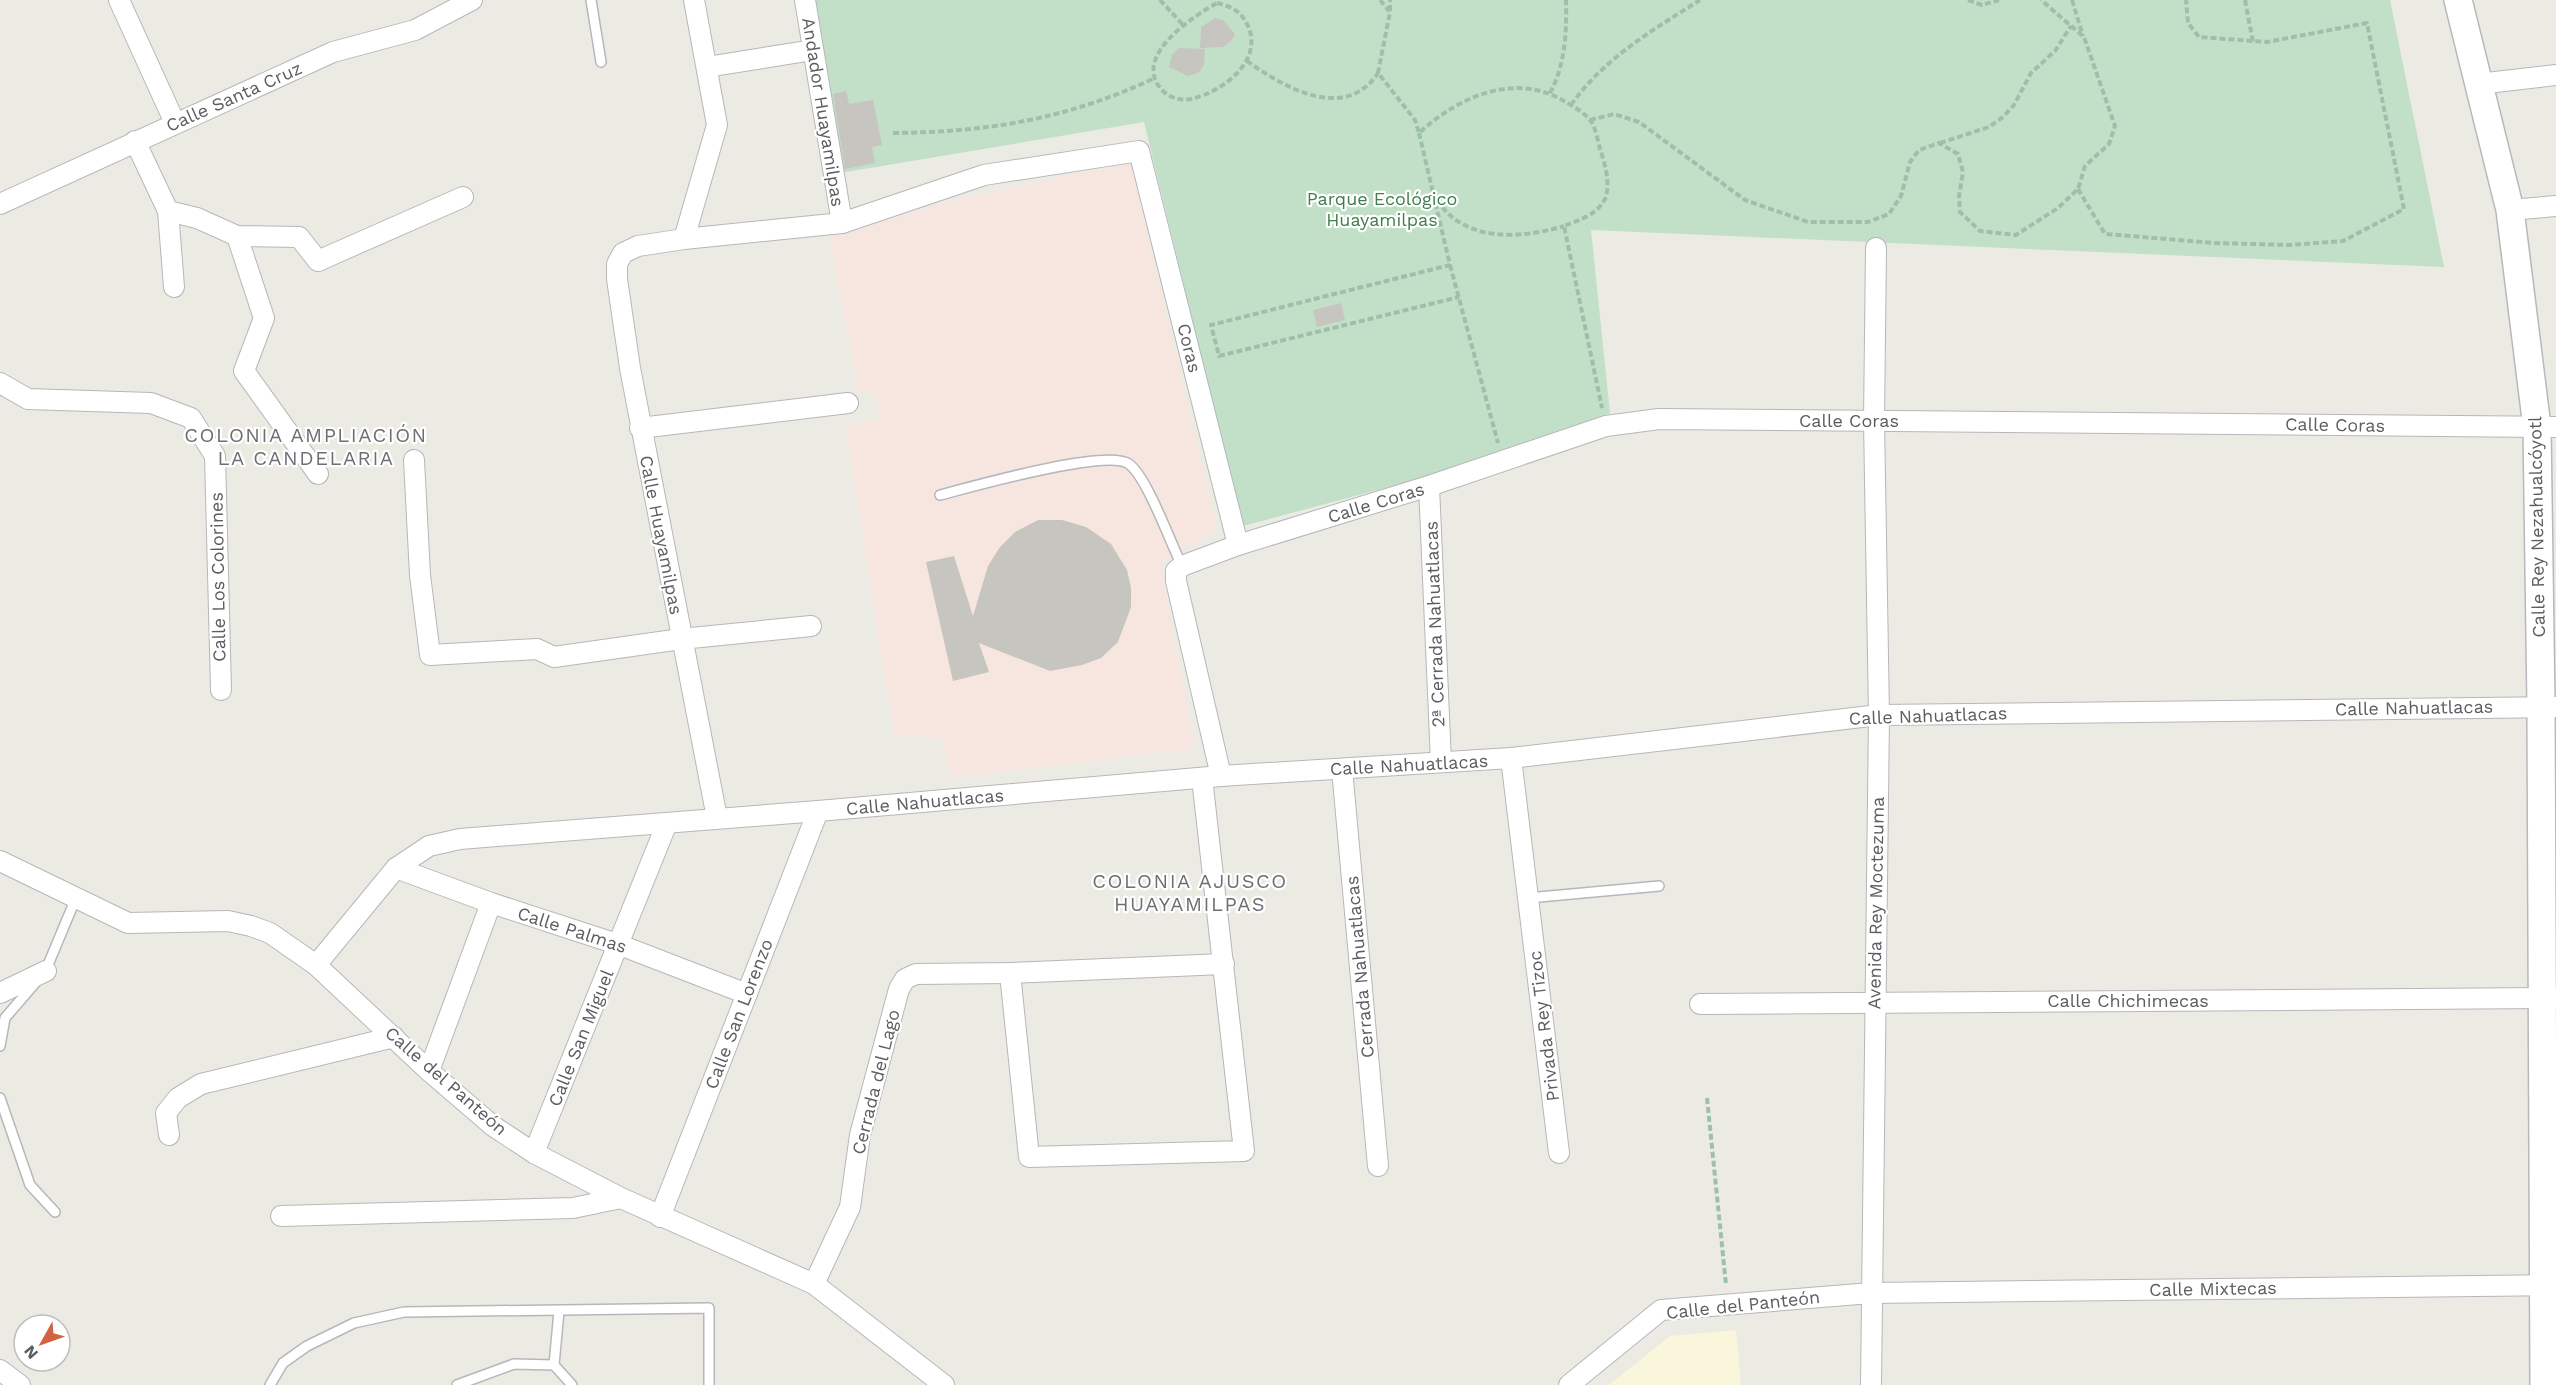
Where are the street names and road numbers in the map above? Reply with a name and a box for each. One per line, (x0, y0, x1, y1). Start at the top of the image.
street label: Andador Huayamilpas (798, 16, 849, 208)
street label: Calle Santa Cruz (163, 57, 305, 136)
street label: Coras (1173, 321, 1206, 375)
street label: Calle Coras (1799, 410, 1899, 431)
street label: Calle Coras (2285, 413, 2385, 436)
street label: Calle Rey Nezahualcóyotl (2524, 416, 2549, 638)
street label: Calle Huayamilpas (636, 454, 687, 616)
street label: Calle Coras (1325, 478, 1427, 527)
street label: Calle Los Colorines (206, 492, 229, 662)
street label: 2ª Cerrada Nahuatlacas (1420, 520, 1449, 728)
street label: Calle Nahuatlacas (2335, 696, 2493, 719)
street label: Calle Nahuatlacas (1848, 702, 2008, 729)
street label: Calle Nahuatlacas (1329, 750, 1489, 779)
street label: Calle Nahuatlacas (845, 784, 1005, 819)
street label: Avenida Rey Moctezuma (1863, 796, 1888, 1010)
street label: Cerrada Nahuatlacas (1341, 875, 1378, 1059)
street label: Calle Palmas (515, 902, 629, 957)
street label: Calle San Lorenzo (700, 936, 777, 1092)
street label: Privada Rey Tizoc (1524, 950, 1563, 1103)
street label: Calle San Miguel (544, 966, 618, 1109)
street label: Calle Chichimecas (2047, 990, 2209, 1011)
street label: Cerrada del Lago (847, 1007, 904, 1157)
street label: Calle del Panteón (381, 1022, 512, 1139)
street label: Calle Mixtecas (2149, 1277, 2277, 1300)
street label: Calle del Panteón (1665, 1286, 1821, 1323)

